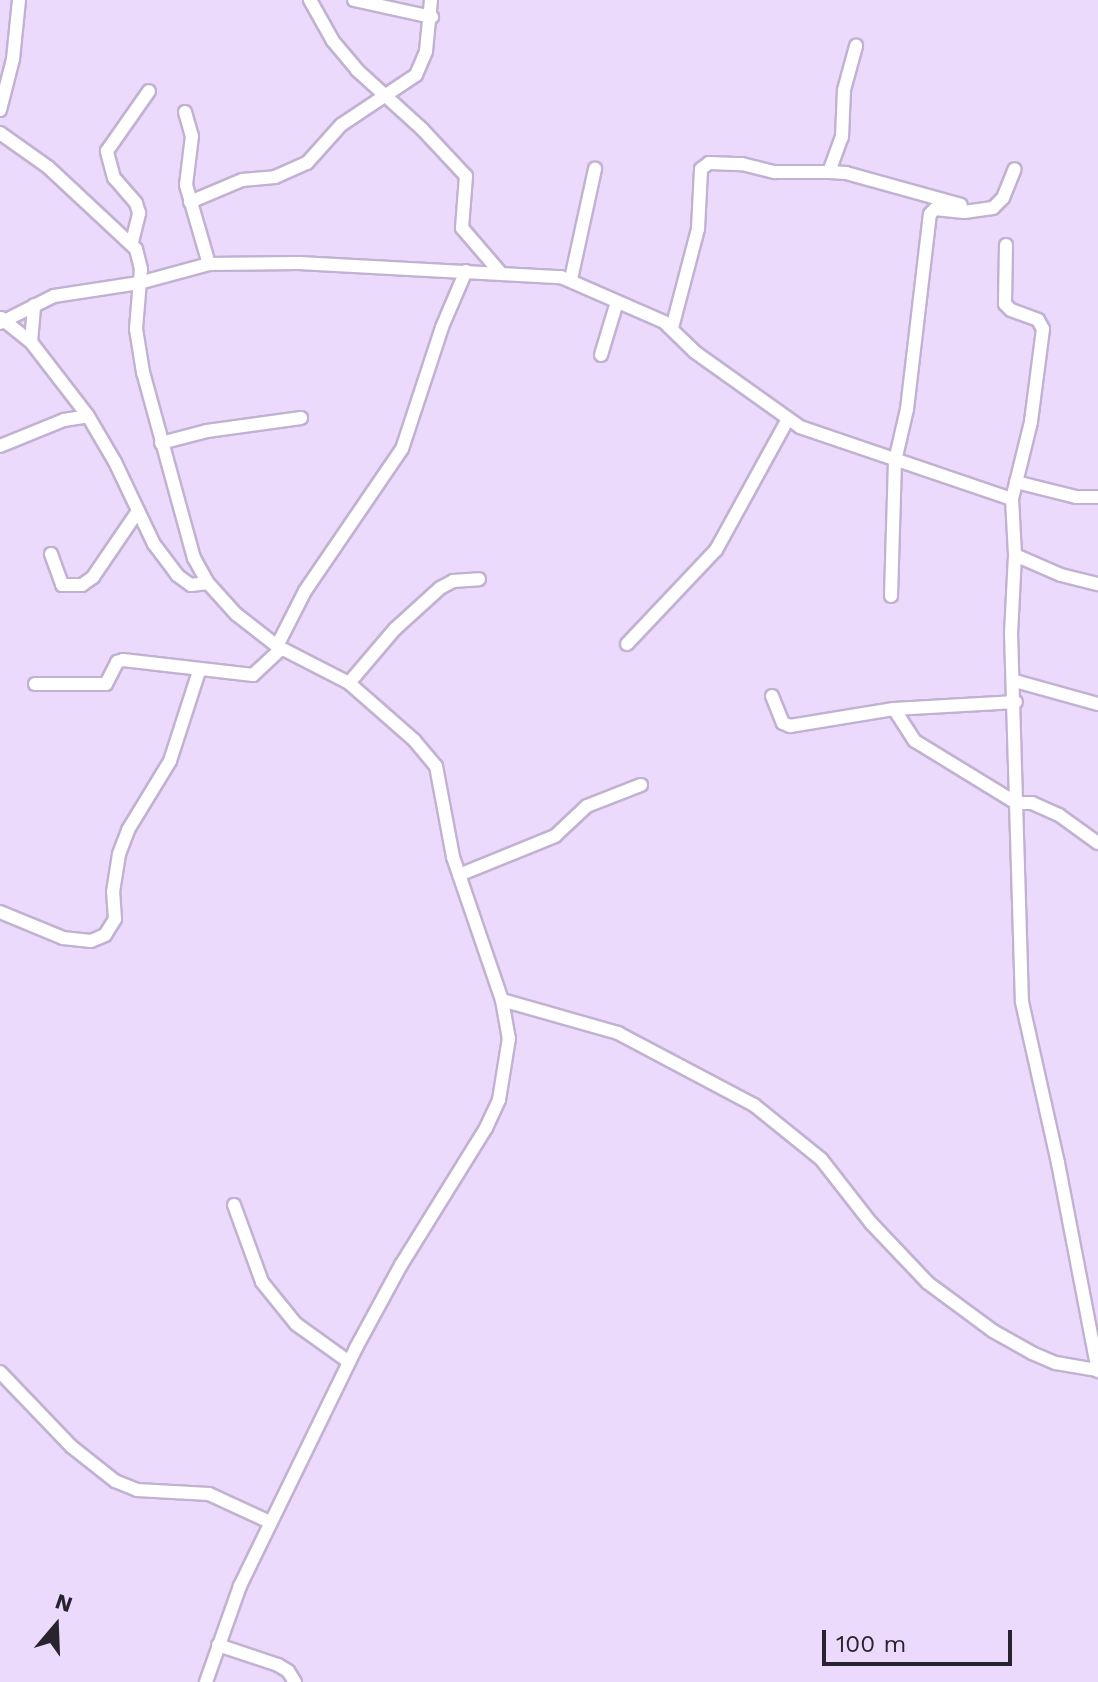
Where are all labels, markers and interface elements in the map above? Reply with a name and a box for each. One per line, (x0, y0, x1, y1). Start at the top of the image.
north arrow (16, 1586, 96, 1666)
text: N (52, 1588, 76, 1617)
scale bar (826, 1614, 1016, 1664)
text: 100 m (836, 1630, 906, 1658)

